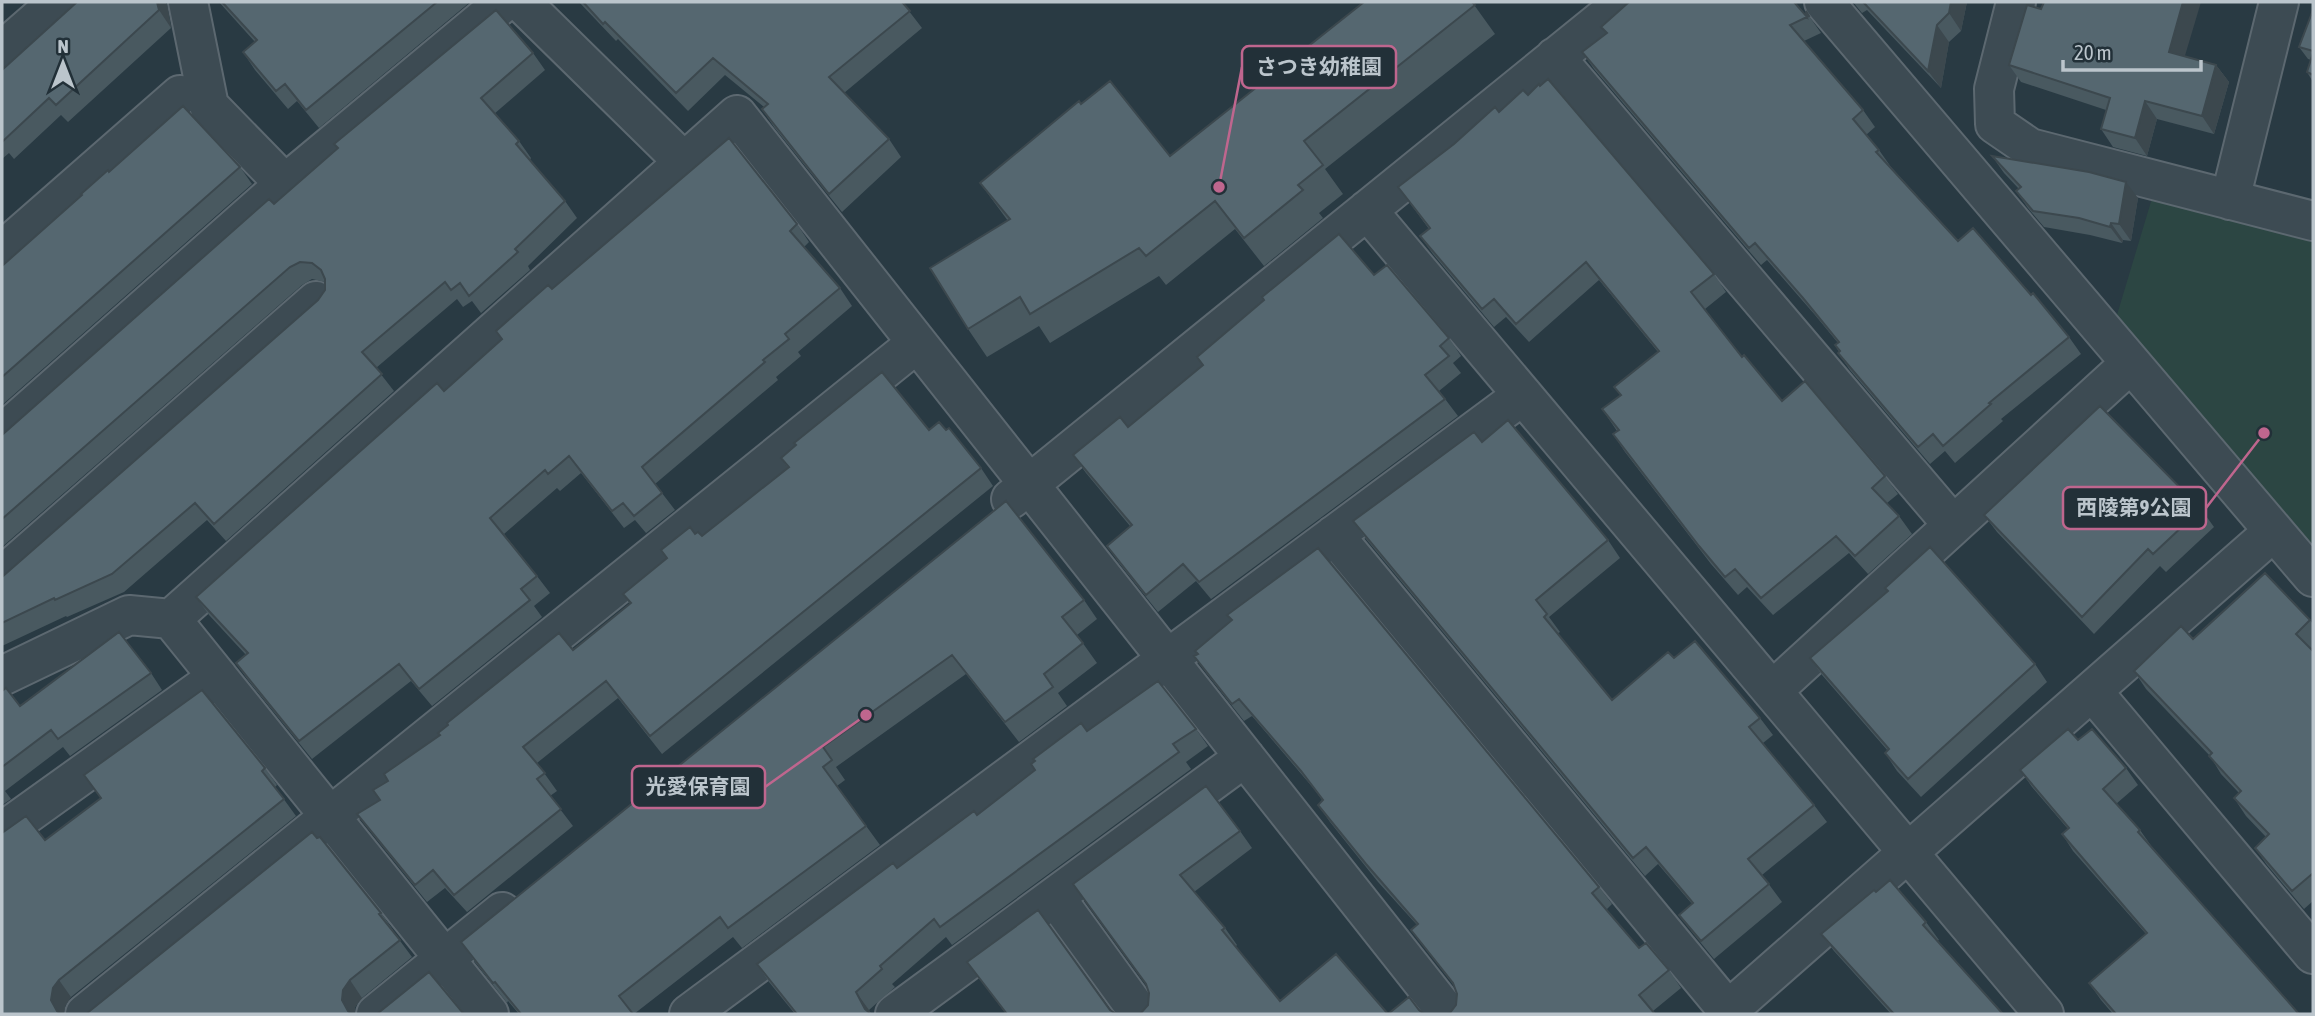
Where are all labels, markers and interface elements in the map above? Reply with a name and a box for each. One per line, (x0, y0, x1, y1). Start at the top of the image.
north arrow (28, 28, 98, 98)
scale bar (2063, 28, 2201, 72)
text: N (57, 35, 69, 57)
text: 20 m (2074, 40, 2112, 64)
callout: さつき幼稚園 (1242, 46, 1396, 88)
text: さつき幼稚園 (1256, 54, 1382, 78)
callout: 西陵第9公園 (2063, 487, 2206, 529)
text: 西陵第9公園 (2077, 495, 2191, 519)
callout: 光愛保育園 (632, 766, 765, 808)
text: 光愛保育園 (646, 774, 751, 798)

